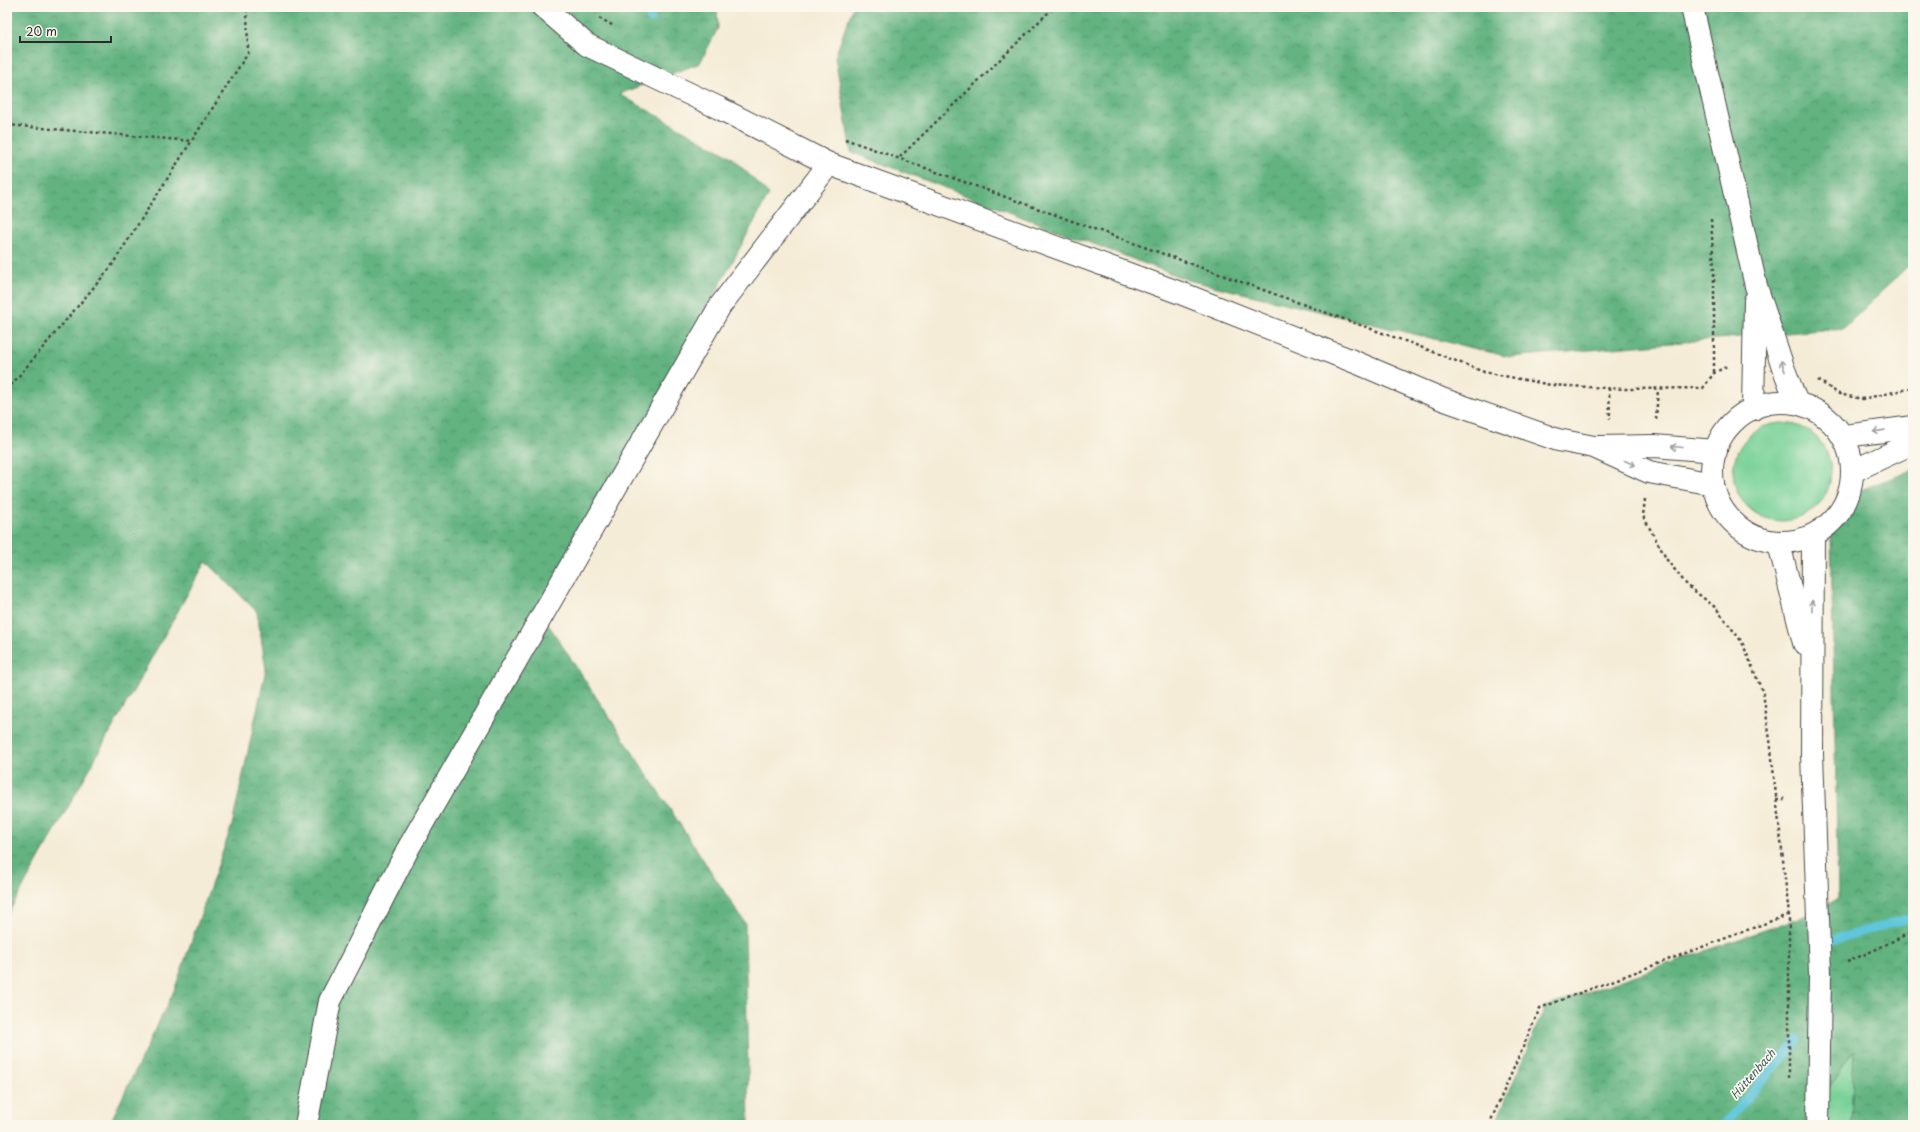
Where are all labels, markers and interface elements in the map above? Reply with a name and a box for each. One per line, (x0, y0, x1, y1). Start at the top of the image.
scale bar (20, 18, 111, 44)
text: 20 m (26, 22, 57, 40)
one-way arrow (1779, 360, 1786, 373)
one-way arrow (1873, 427, 1886, 435)
one-way arrow (1671, 444, 1684, 451)
one-way arrow (1624, 460, 1636, 467)
one-way arrow (1808, 600, 1816, 613)
water label: Hüttenbach (1726, 1045, 1779, 1102)

